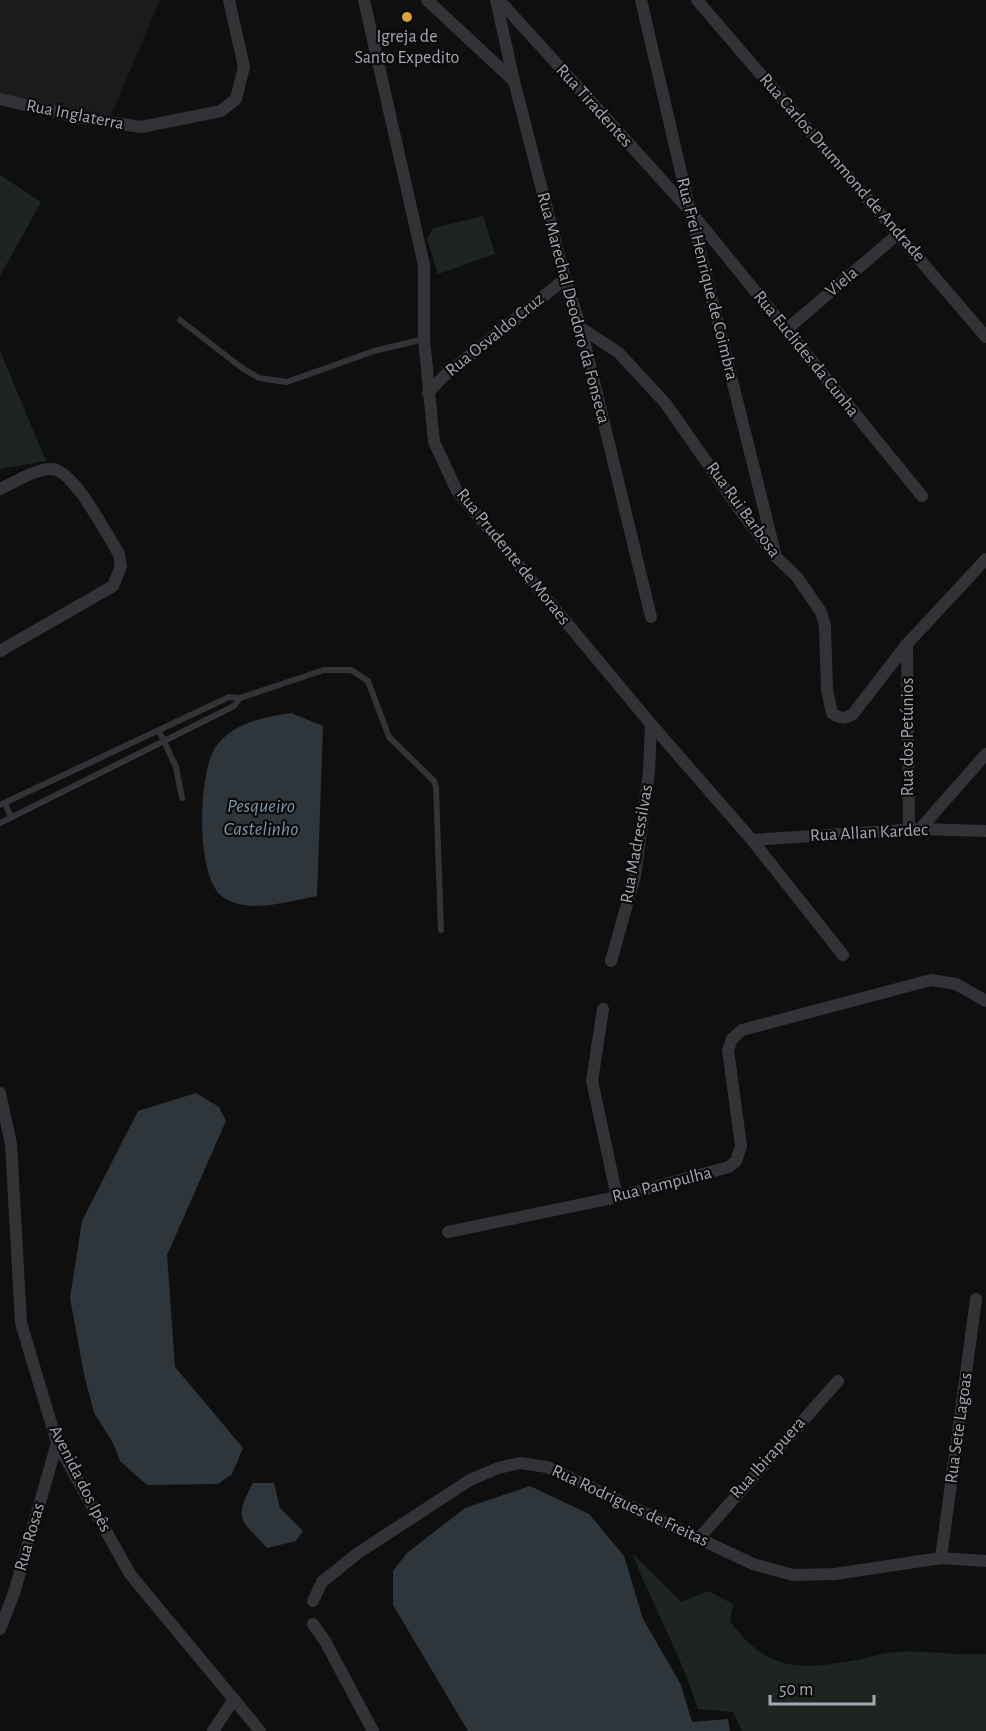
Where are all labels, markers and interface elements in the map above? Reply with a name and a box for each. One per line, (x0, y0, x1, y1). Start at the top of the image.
marker: Igreja de Santo Expedito (400, 10, 414, 24)
place label: Igreja de Santo Expedito (355, 28, 460, 67)
street label: Rua Tiradentes (552, 61, 636, 151)
street label: Rua Carlos Drummond de Andrade (756, 71, 928, 265)
street label: Rua Inglaterra (25, 97, 125, 133)
street label: Rua Frei Henrique de Coimbra (673, 176, 741, 382)
street label: Rua Marechal Deodoro da Fonseca (533, 190, 613, 426)
street label: Viela (823, 264, 861, 300)
street label: Rua Euclides da Cunha (750, 288, 862, 420)
street label: Rua Osvaldo Cruz (442, 290, 548, 380)
street label: Rua Rui Barbosa (703, 459, 783, 561)
street label: Rua Prudente de Moraes (453, 485, 573, 629)
street label: Rua dos Petúnios (899, 678, 917, 796)
street label: Rua Madressilvas (618, 783, 656, 905)
water label: Pesqueiro Castelinho (224, 796, 298, 839)
street label: Rua Allan Kardec (810, 821, 928, 845)
street label: Rua Pampulha (610, 1164, 714, 1206)
street label: Rua Sete Lagoas (942, 1371, 976, 1485)
street label: Rua Ibirapuera (727, 1414, 809, 1502)
street label: Avenida dos Ipês (45, 1423, 115, 1535)
street label: Rua Rodrigues de Freitas (549, 1462, 711, 1550)
street label: Rua Rosas (12, 1501, 48, 1573)
scale bar (770, 1668, 874, 1706)
text: 50 m (779, 1681, 813, 1699)

